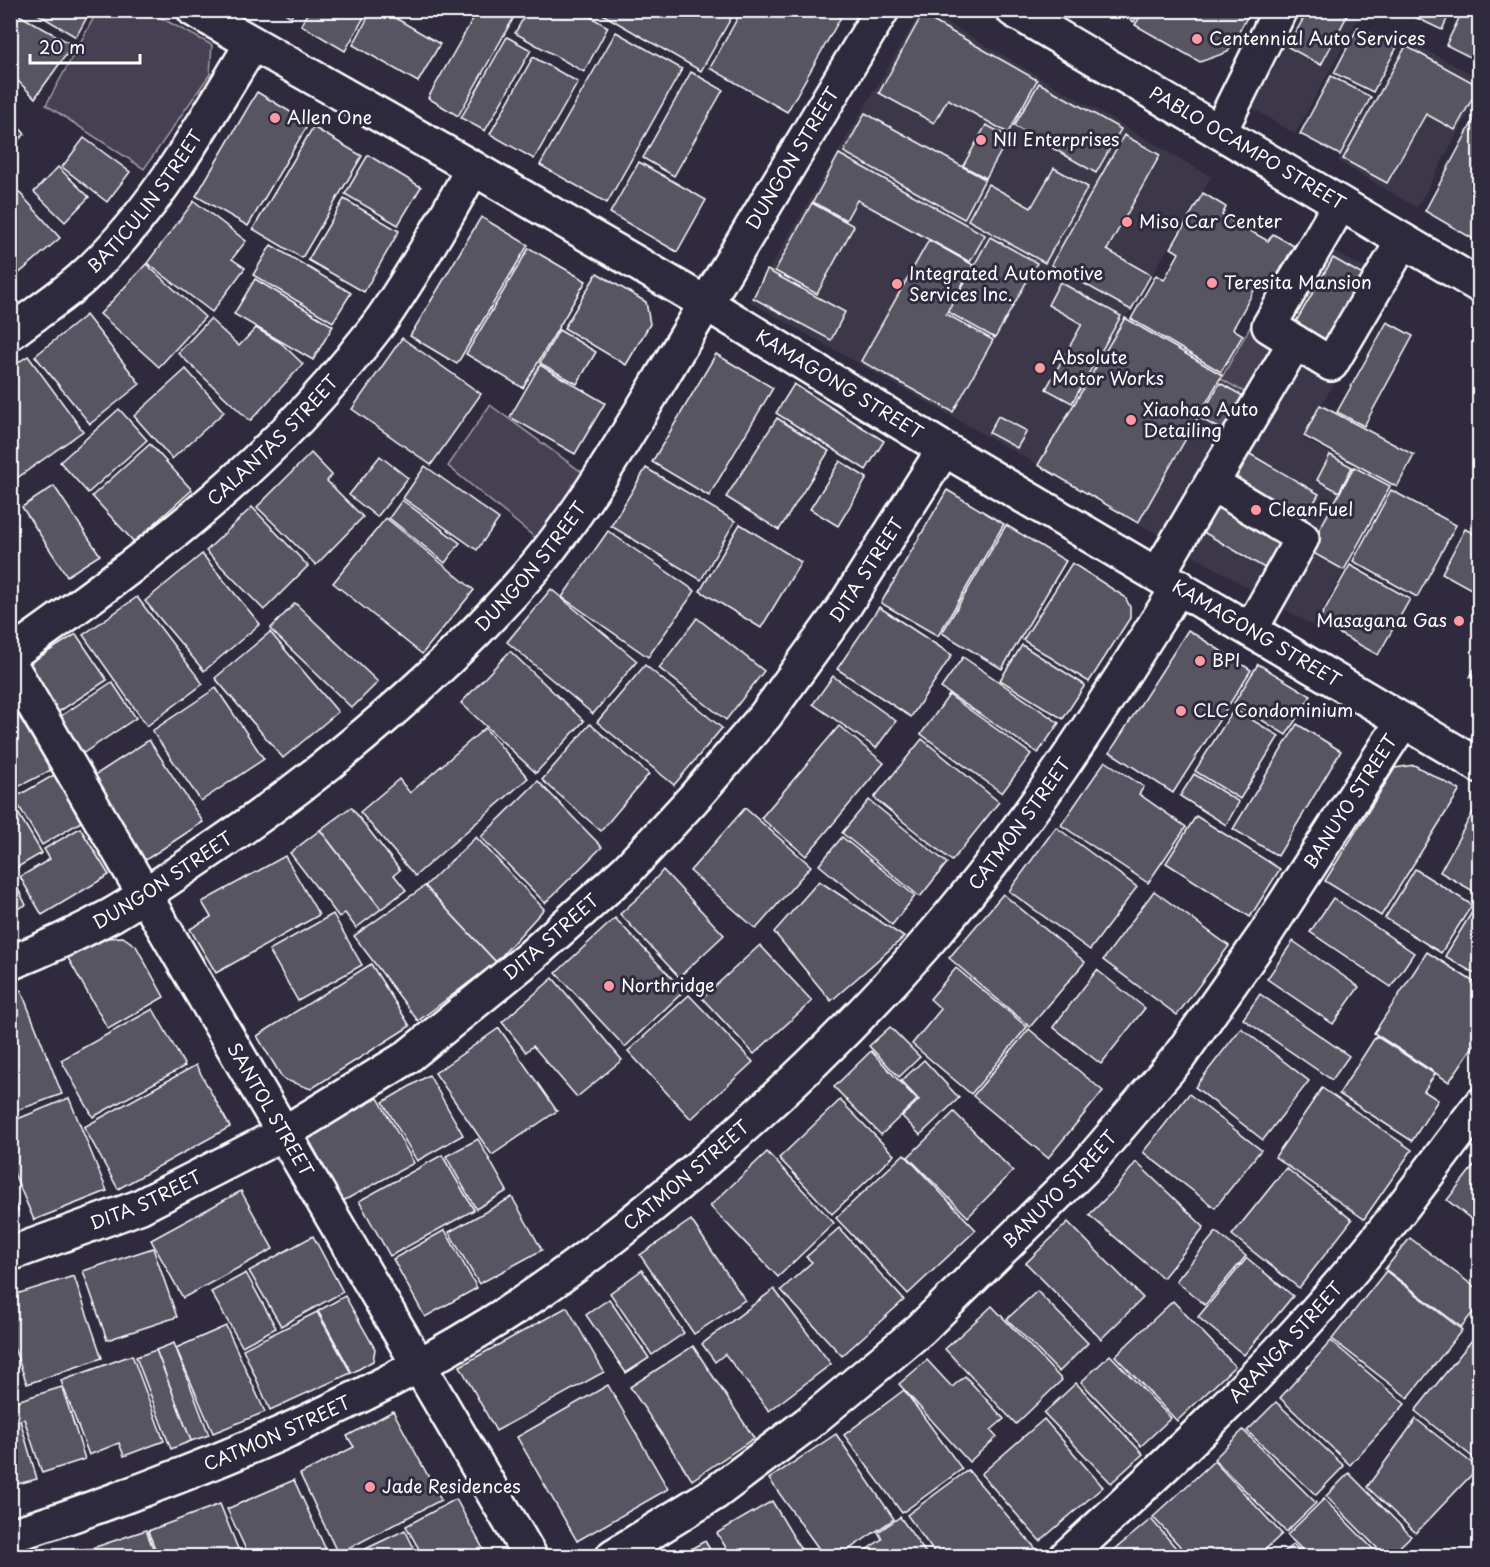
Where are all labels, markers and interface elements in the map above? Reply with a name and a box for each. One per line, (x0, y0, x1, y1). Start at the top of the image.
place label: Centennial Auto Services (1209, 24, 1425, 51)
scale bar (30, 27, 140, 65)
marker: Centennial Auto Services (1190, 32, 1204, 46)
text: 20 m (39, 33, 85, 60)
street label: PABLO OCAMPO STREET (1145, 79, 1352, 216)
street label: DUNGON STREET (738, 81, 845, 234)
place label: Allen One (287, 103, 372, 130)
marker: Allen One (268, 111, 282, 125)
street label: BATICULIN STREET (80, 123, 209, 279)
place label: NII Enterprises (993, 125, 1119, 152)
marker: NII Enterprises (974, 133, 988, 147)
place label: Miso Car Center (1139, 207, 1282, 234)
marker: Miso Car Center (1120, 215, 1134, 229)
place label: Integrated Automotive Services Inc. (909, 259, 1103, 307)
place label: Teresita Mansion (1224, 268, 1372, 295)
marker: Teresita Mansion (1205, 276, 1219, 290)
marker: Integrated Automotive Services Inc. (890, 277, 904, 291)
street label: KAMAGONG STREET (751, 322, 929, 445)
place label: Absolute Motor Works (1052, 343, 1164, 391)
marker: Absolute Motor Works (1033, 361, 1047, 375)
street label: CALANTAS STREET (200, 368, 344, 511)
place label: Xiaohao Auto Detailing (1143, 395, 1258, 443)
marker: Xiaohao Auto Detailing (1124, 413, 1138, 427)
street label: DUNGON STREET (468, 495, 592, 637)
place label: CleanFuel (1268, 495, 1353, 522)
marker: CleanFuel (1249, 503, 1263, 517)
street label: DITA STREET (822, 512, 909, 628)
street label: KAMAGONG STREET (1168, 572, 1347, 693)
place label: Masagana Gas (1316, 606, 1447, 633)
marker: Masagana Gas (1452, 614, 1466, 628)
place label: BPI (1212, 646, 1241, 673)
marker: BPI (1193, 654, 1207, 668)
place label: CLC Condominium (1193, 696, 1353, 723)
marker: CLC Condominium (1174, 704, 1188, 718)
street label: BANUYO STREET (1296, 728, 1403, 874)
street label: CATMON STREET (961, 751, 1077, 895)
street label: DUNGON STREET (87, 824, 238, 935)
street label: DITA STREET (497, 887, 604, 986)
place label: Northridge (621, 971, 715, 998)
marker: Northridge (602, 979, 616, 993)
street label: SANTOL STREET (221, 1037, 321, 1182)
street label: CATMON STREET (617, 1113, 755, 1236)
street label: BANUYO STREET (995, 1123, 1123, 1254)
street label: DITA STREET (86, 1162, 205, 1236)
street label: ARANGA STREET (1222, 1275, 1349, 1408)
street label: CATMON STREET (199, 1388, 355, 1477)
place label: Jade Residences (382, 1472, 520, 1499)
marker: Jade Residences (363, 1480, 377, 1494)

